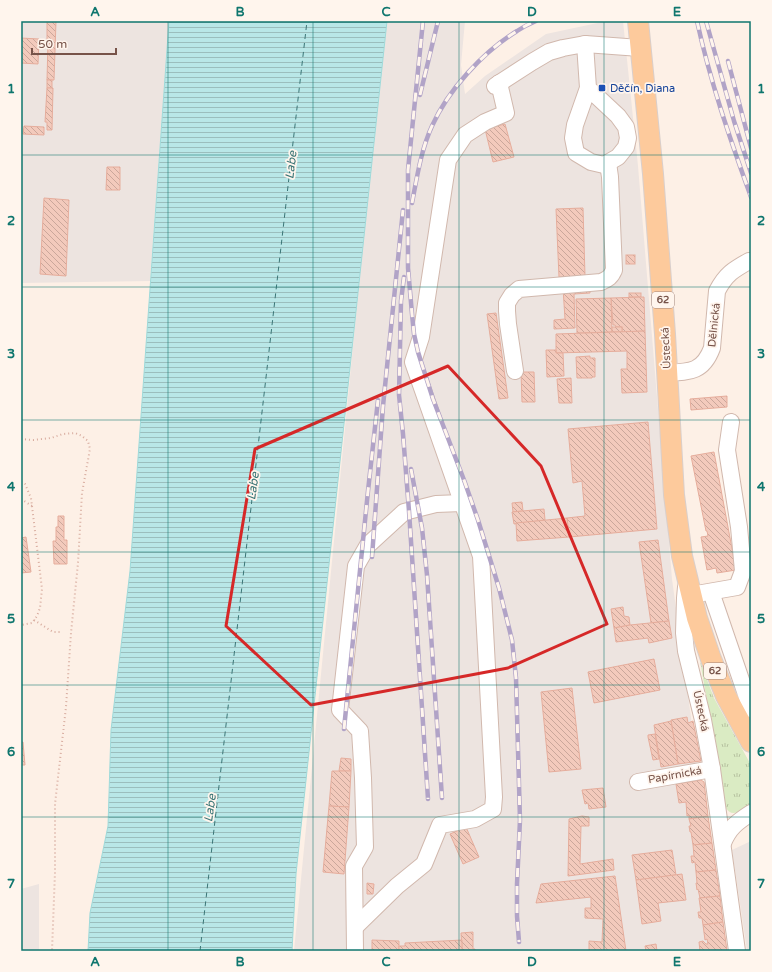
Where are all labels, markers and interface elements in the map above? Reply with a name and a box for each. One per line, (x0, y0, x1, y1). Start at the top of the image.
text: A (90, 4, 100, 20)
text: B (235, 4, 245, 20)
text: C (381, 4, 391, 20)
text: D (527, 4, 537, 20)
text: E (673, 4, 681, 20)
scale bar (32, 30, 116, 56)
text: 50 m (38, 37, 67, 51)
text: 1 (7, 81, 15, 97)
text: 1 (757, 81, 765, 97)
place label: Děčín, Diana (610, 82, 675, 95)
marker: Děčín, Diana (597, 83, 607, 93)
water label: Labe (282, 149, 300, 180)
text: 2 (7, 213, 15, 229)
text: 2 (757, 213, 765, 229)
road number: 62 (652, 292, 674, 308)
street label: Dělnická (705, 302, 723, 348)
street label: Ústecká (657, 327, 674, 369)
text: 3 (7, 346, 15, 362)
text: 3 (757, 346, 765, 362)
water label: Labe (244, 470, 262, 501)
text: 4 (7, 479, 16, 495)
text: 4 (757, 479, 766, 495)
text: 5 (7, 611, 15, 627)
text: 5 (757, 611, 765, 627)
road number: 62 (704, 663, 726, 679)
street label: Ústecká (690, 689, 713, 733)
text: 6 (7, 744, 15, 760)
text: 6 (757, 744, 765, 760)
street label: Papírnická (647, 764, 703, 786)
water label: Labe (201, 792, 219, 823)
text: 7 (7, 876, 15, 892)
text: 7 (757, 876, 765, 892)
text: A (90, 954, 100, 970)
text: B (235, 954, 245, 970)
text: C (381, 954, 391, 970)
text: D (527, 954, 537, 970)
text: E (673, 954, 681, 970)

